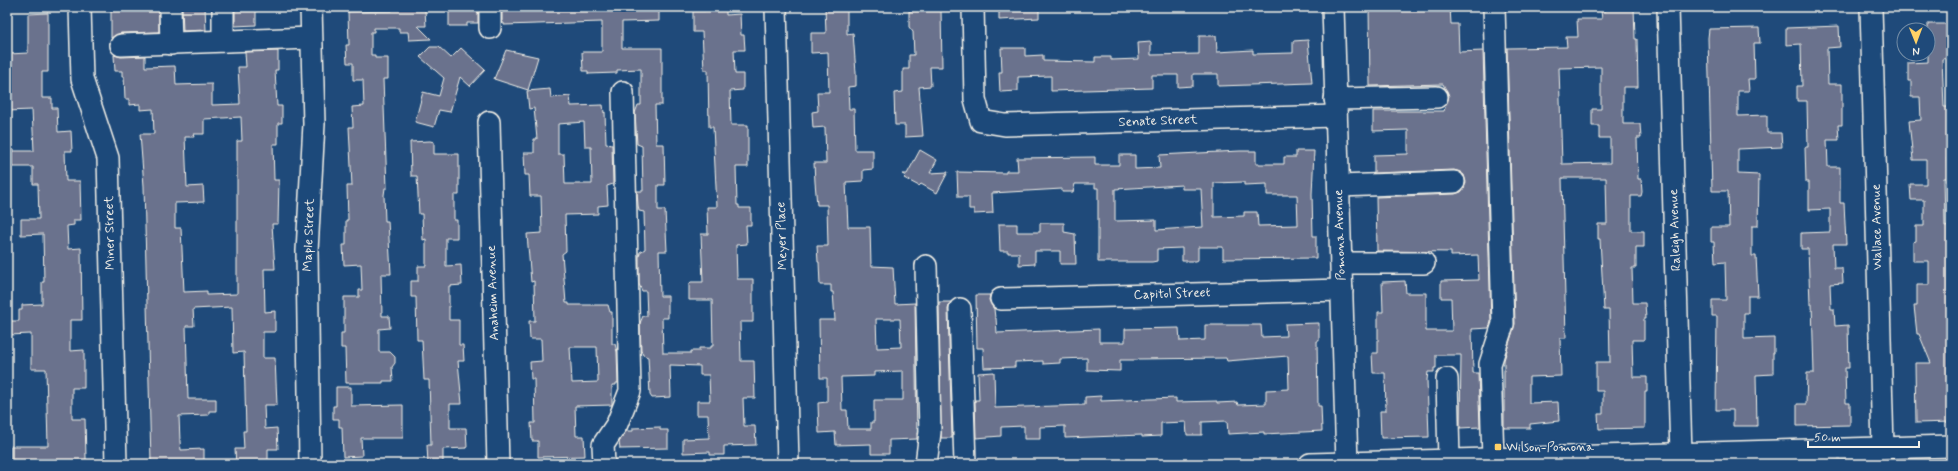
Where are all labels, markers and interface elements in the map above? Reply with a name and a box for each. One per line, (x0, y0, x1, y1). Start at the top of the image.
north arrow (1896, 22, 1936, 62)
text: N (1912, 44, 1920, 58)
street label: Senate Street (1118, 111, 1198, 131)
street label: Wallace Avenue (1868, 184, 1886, 270)
street label: Pomona Avenue (1330, 189, 1350, 281)
street label: Raleigh Avenue (1665, 189, 1685, 271)
street label: Miner Street (101, 195, 119, 270)
street label: Maple Street (299, 198, 319, 272)
street label: Meyer Place (772, 201, 792, 271)
street label: Anaheim Avenue (483, 245, 503, 341)
street label: Capitol Street (1133, 284, 1211, 304)
scale bar (1808, 423, 1919, 449)
text: 50 m (1814, 430, 1841, 446)
place label: Wilson-Pomona (1506, 439, 1594, 456)
marker: Wilson-Pomona (1493, 442, 1503, 452)

